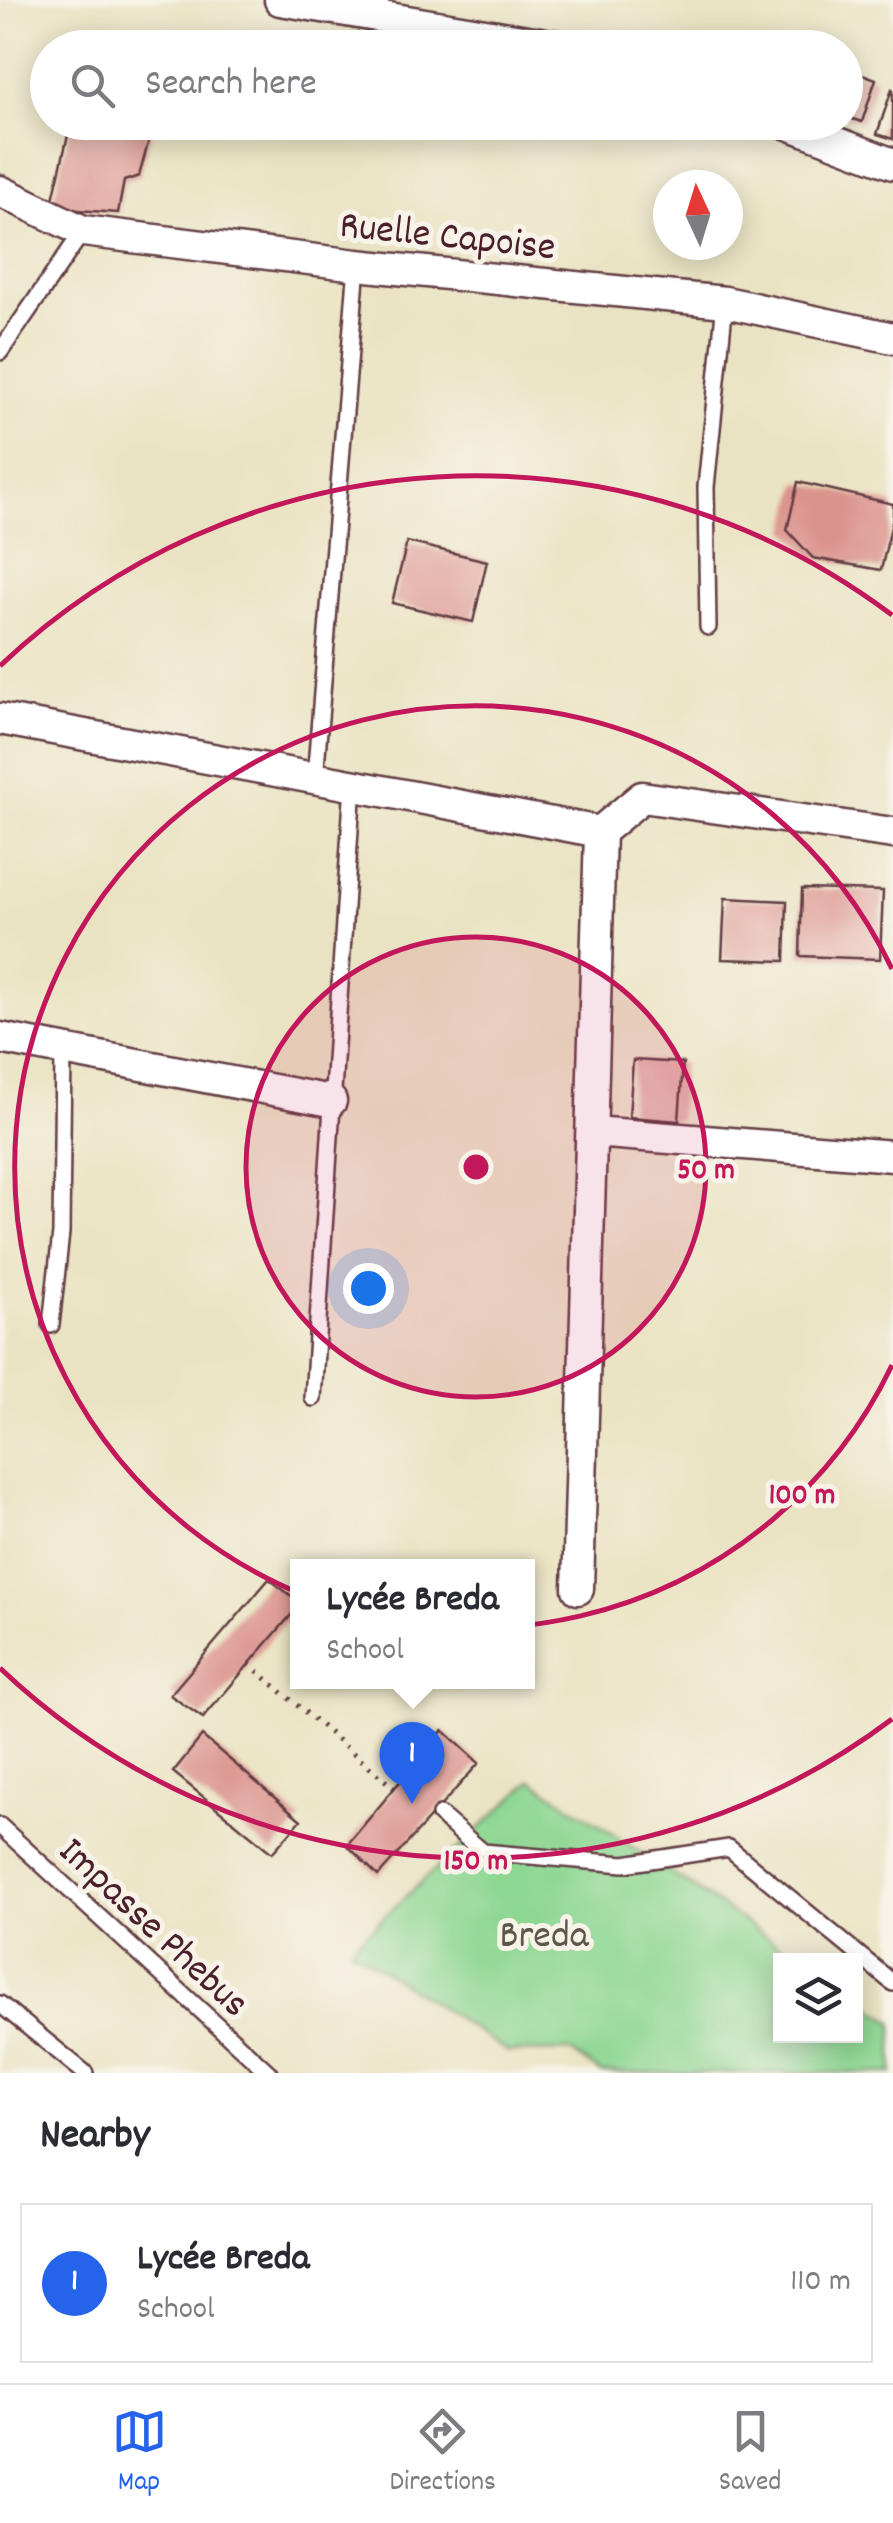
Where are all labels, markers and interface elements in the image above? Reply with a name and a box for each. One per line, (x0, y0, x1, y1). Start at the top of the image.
search box (30, 30, 863, 140)
icon: search (65, 58, 120, 113)
text: Search here (145, 58, 317, 113)
north arrow (653, 170, 743, 260)
street label: Ruelle Capoise (337, 200, 558, 279)
centre of rings (458, 1149, 494, 1185)
text: 50 m (677, 1151, 735, 1194)
your location (343, 1263, 394, 1314)
text: 100 m (769, 1476, 835, 1519)
popup (290, 1559, 535, 1689)
text: Lycée Breda (326, 1574, 499, 1629)
text: School (326, 1629, 404, 1675)
pin: 1 (380, 1722, 444, 1804)
street label: Impasse Phebus (43, 1826, 260, 2033)
text: 150 m (444, 1842, 508, 1885)
park label: Breda (500, 1910, 590, 1967)
map controls (773, 1953, 863, 2043)
button: layers (773, 1953, 863, 2043)
text: Nearby (40, 2108, 150, 2168)
text: Lycée Breda (137, 2233, 309, 2288)
text: 1 (71, 2260, 78, 2306)
text: 110 m (790, 2260, 851, 2306)
text: School (137, 2288, 215, 2334)
tab: Map (112, 2404, 167, 2504)
tab: Directions (390, 2404, 496, 2504)
tab: Saved (719, 2404, 781, 2504)

